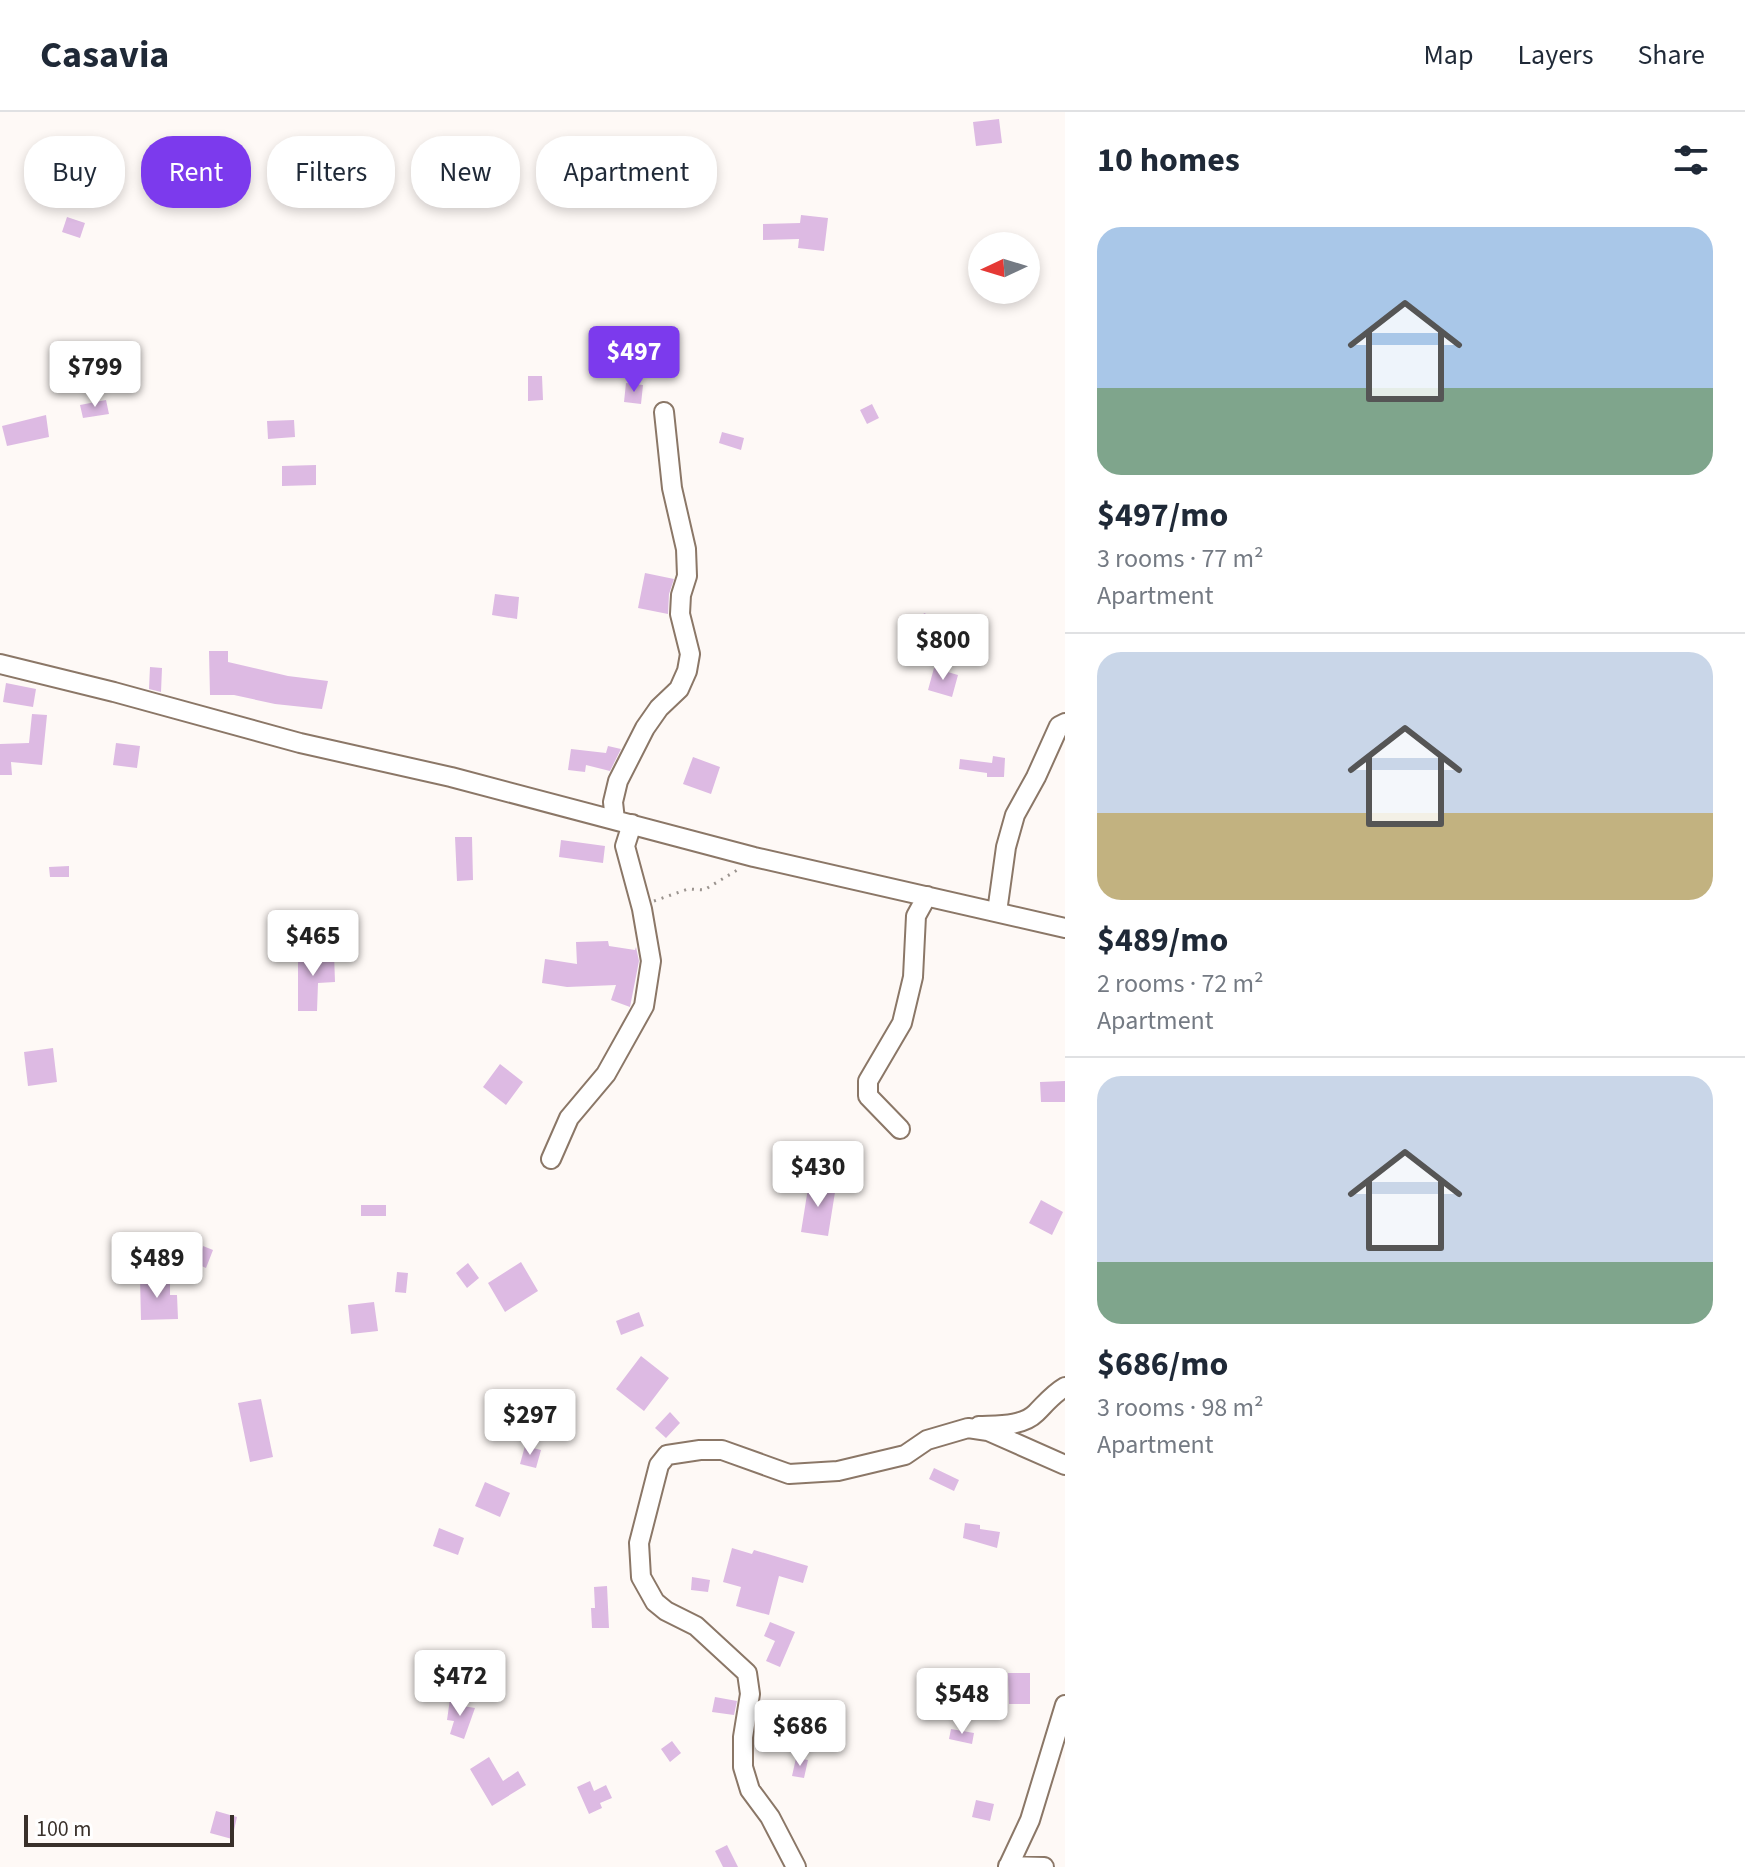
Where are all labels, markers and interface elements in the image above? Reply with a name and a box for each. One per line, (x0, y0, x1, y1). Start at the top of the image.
text: Casavia (40, 28, 169, 82)
text: Map (1423, 35, 1473, 75)
text: Layers (1517, 35, 1593, 75)
text: Share (1637, 35, 1705, 75)
chip: Buy (24, 136, 125, 208)
chip: Rent (141, 136, 251, 208)
chip: Filters (267, 136, 395, 208)
chip: New (411, 136, 520, 208)
chip: Apartment (536, 136, 717, 208)
text: 10 homes (1097, 136, 1240, 185)
icon: filters (1669, 138, 1713, 182)
north arrow (968, 232, 1040, 304)
map controls (968, 232, 1040, 304)
icon: home (1333, 279, 1477, 423)
pin: $497 (587, 326, 681, 394)
text: $497 (607, 333, 661, 370)
pin: $799 (48, 341, 142, 409)
text: $799 (68, 348, 122, 385)
text: $497/mo (1097, 491, 1228, 540)
text: 3 rooms · 77 m² (1097, 540, 1264, 577)
text: Apartment (1097, 577, 1214, 614)
pin: $800 (896, 614, 990, 682)
text: $800 (916, 621, 970, 658)
icon: home (1333, 704, 1477, 848)
pin: $465 (266, 910, 360, 978)
text: $489/mo (1097, 916, 1228, 965)
text: $465 (286, 917, 340, 954)
text: 2 rooms · 72 m² (1097, 965, 1264, 1002)
text: Apartment (1097, 1002, 1214, 1039)
icon: home (1333, 1128, 1477, 1272)
pin: $430 (771, 1141, 865, 1209)
text: $430 (791, 1148, 845, 1185)
pin: $489 (110, 1232, 204, 1300)
text: $489 (130, 1239, 184, 1276)
text: $686/mo (1097, 1340, 1228, 1389)
pin: $297 (483, 1389, 577, 1457)
text: 3 rooms · 98 m² (1097, 1389, 1264, 1426)
text: $297 (503, 1396, 557, 1433)
text: Apartment (1097, 1426, 1214, 1463)
pin: $472 (413, 1650, 507, 1718)
text: $472 (433, 1657, 487, 1694)
pin: $548 (915, 1668, 1009, 1736)
text: $548 (935, 1675, 989, 1712)
pin: $686 (753, 1700, 847, 1768)
text: $686 (773, 1707, 827, 1744)
scale bar (24, 1811, 234, 1847)
text: 100 m (36, 1813, 91, 1845)

